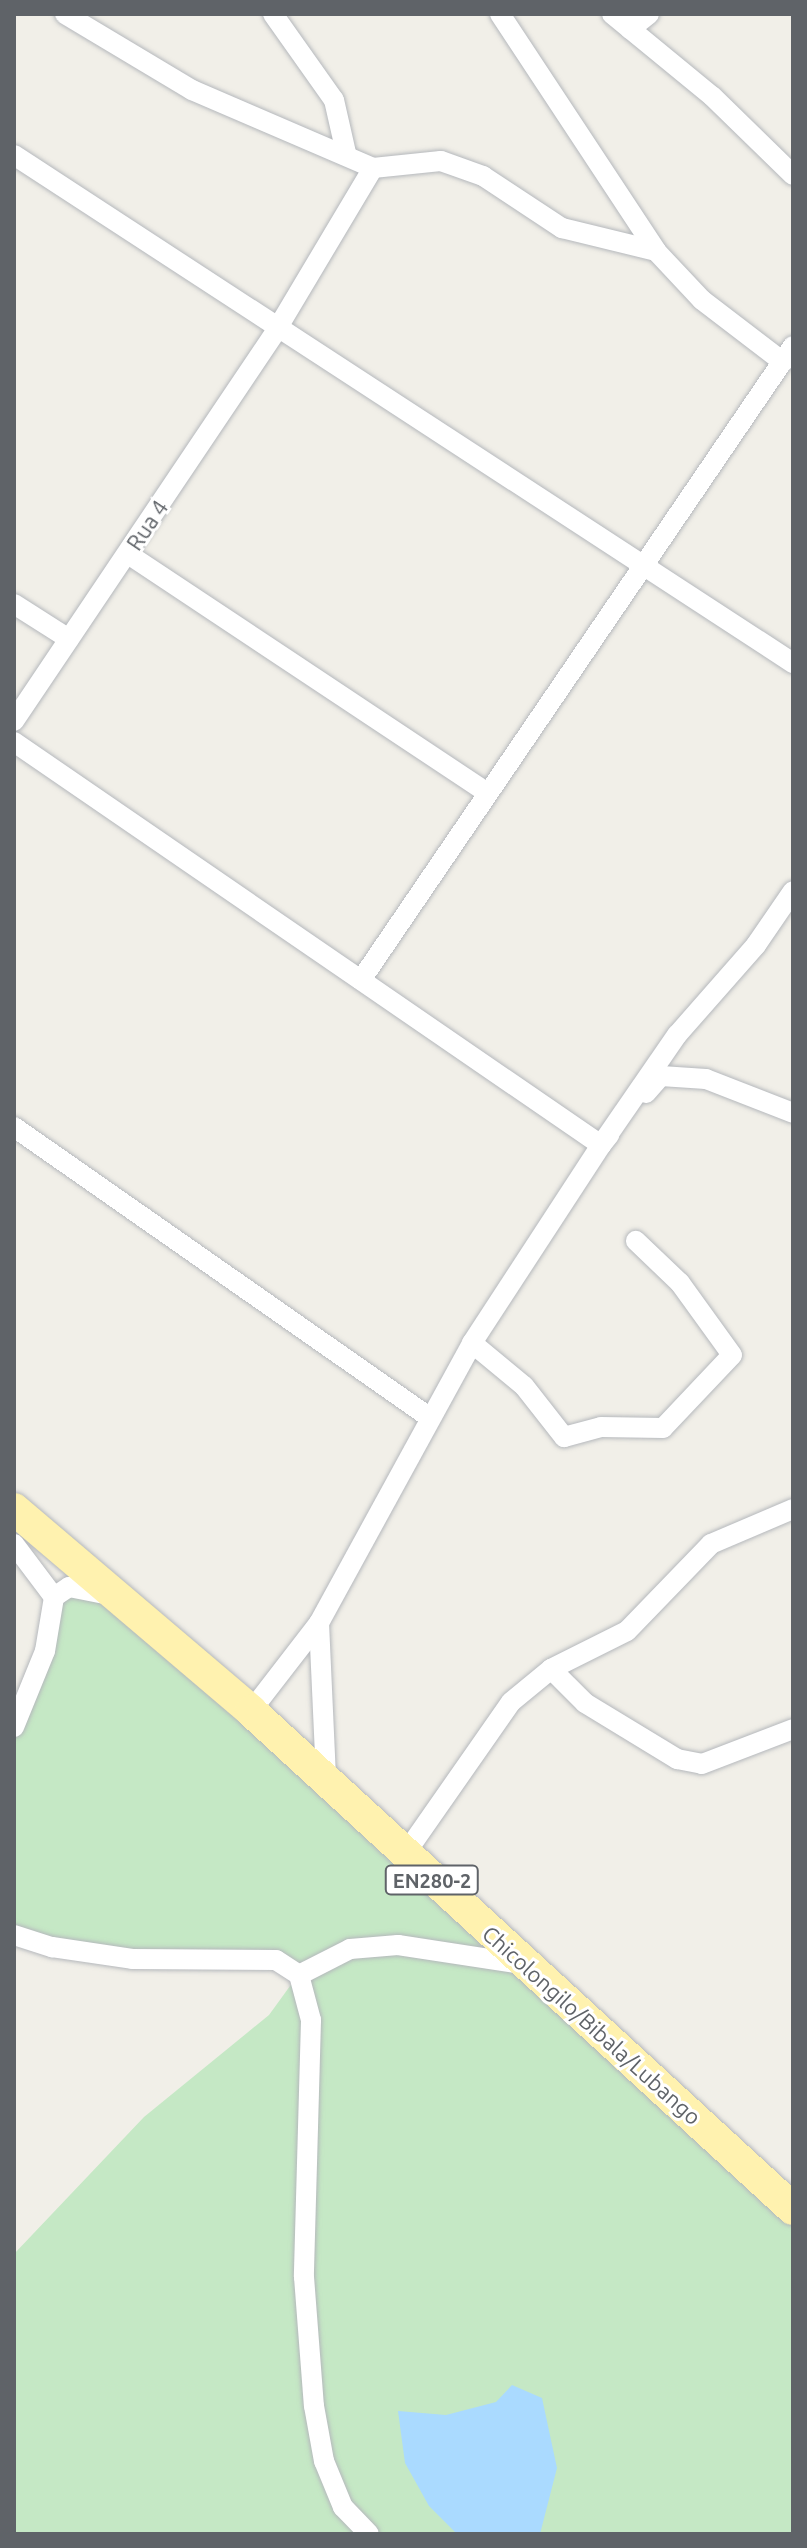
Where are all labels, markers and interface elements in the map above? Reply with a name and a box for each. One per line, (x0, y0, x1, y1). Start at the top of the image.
street label: Rua 4 (121, 495, 173, 555)
road number: EN280-2 (384, 1864, 480, 1896)
street label: Chicolongilo/Bibala/Lubango (477, 1920, 707, 2130)

